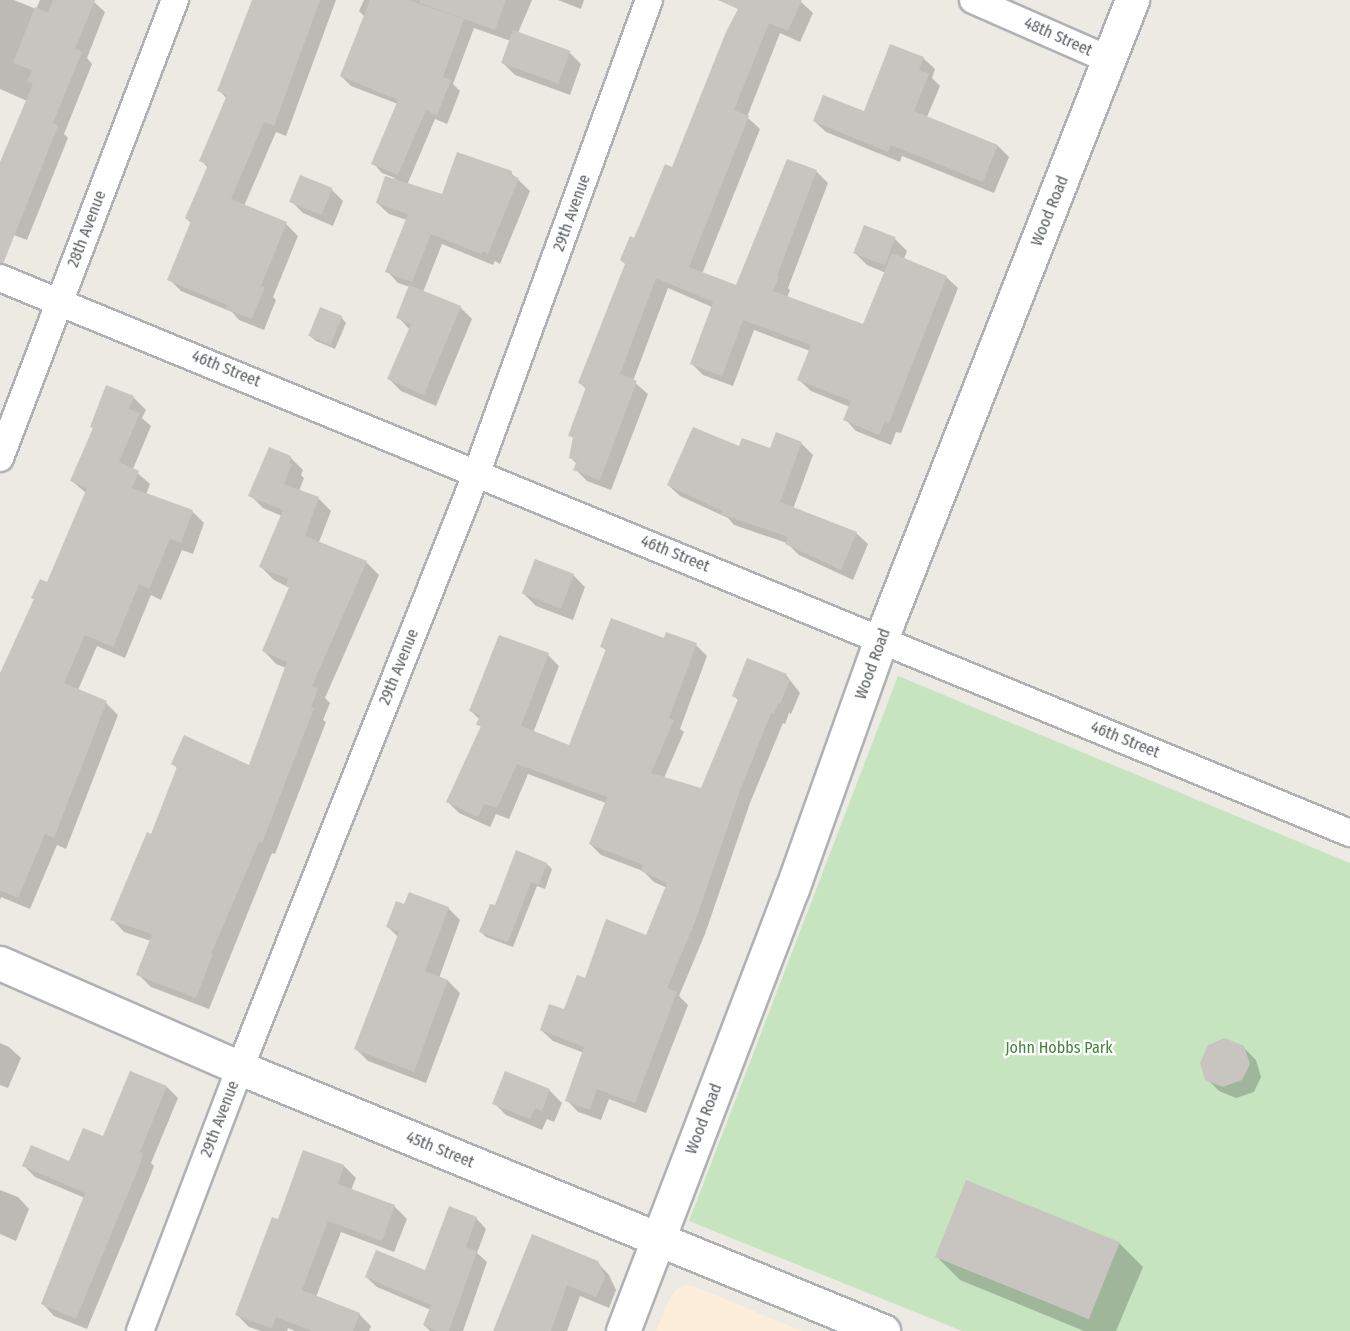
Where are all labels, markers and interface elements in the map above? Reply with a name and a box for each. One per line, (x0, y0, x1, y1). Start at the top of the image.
street label: 48th Street (1021, 13, 1095, 61)
street label: 29th Avenue (549, 172, 595, 254)
street label: Wood Road (1027, 173, 1073, 249)
street label: 28th Avenue (64, 188, 110, 270)
street label: 46th Street (189, 347, 263, 391)
street label: 46th Street (638, 532, 712, 576)
street label: 29th Avenue (375, 626, 423, 708)
street label: Wood Road (851, 626, 895, 702)
street label: 46th Street (1088, 718, 1162, 762)
park label: John Hobbs Park (1005, 1038, 1113, 1058)
street label: 29th Avenue (197, 1078, 243, 1160)
street label: Wood Road (682, 1081, 726, 1157)
street label: 45th Street (403, 1128, 477, 1172)

